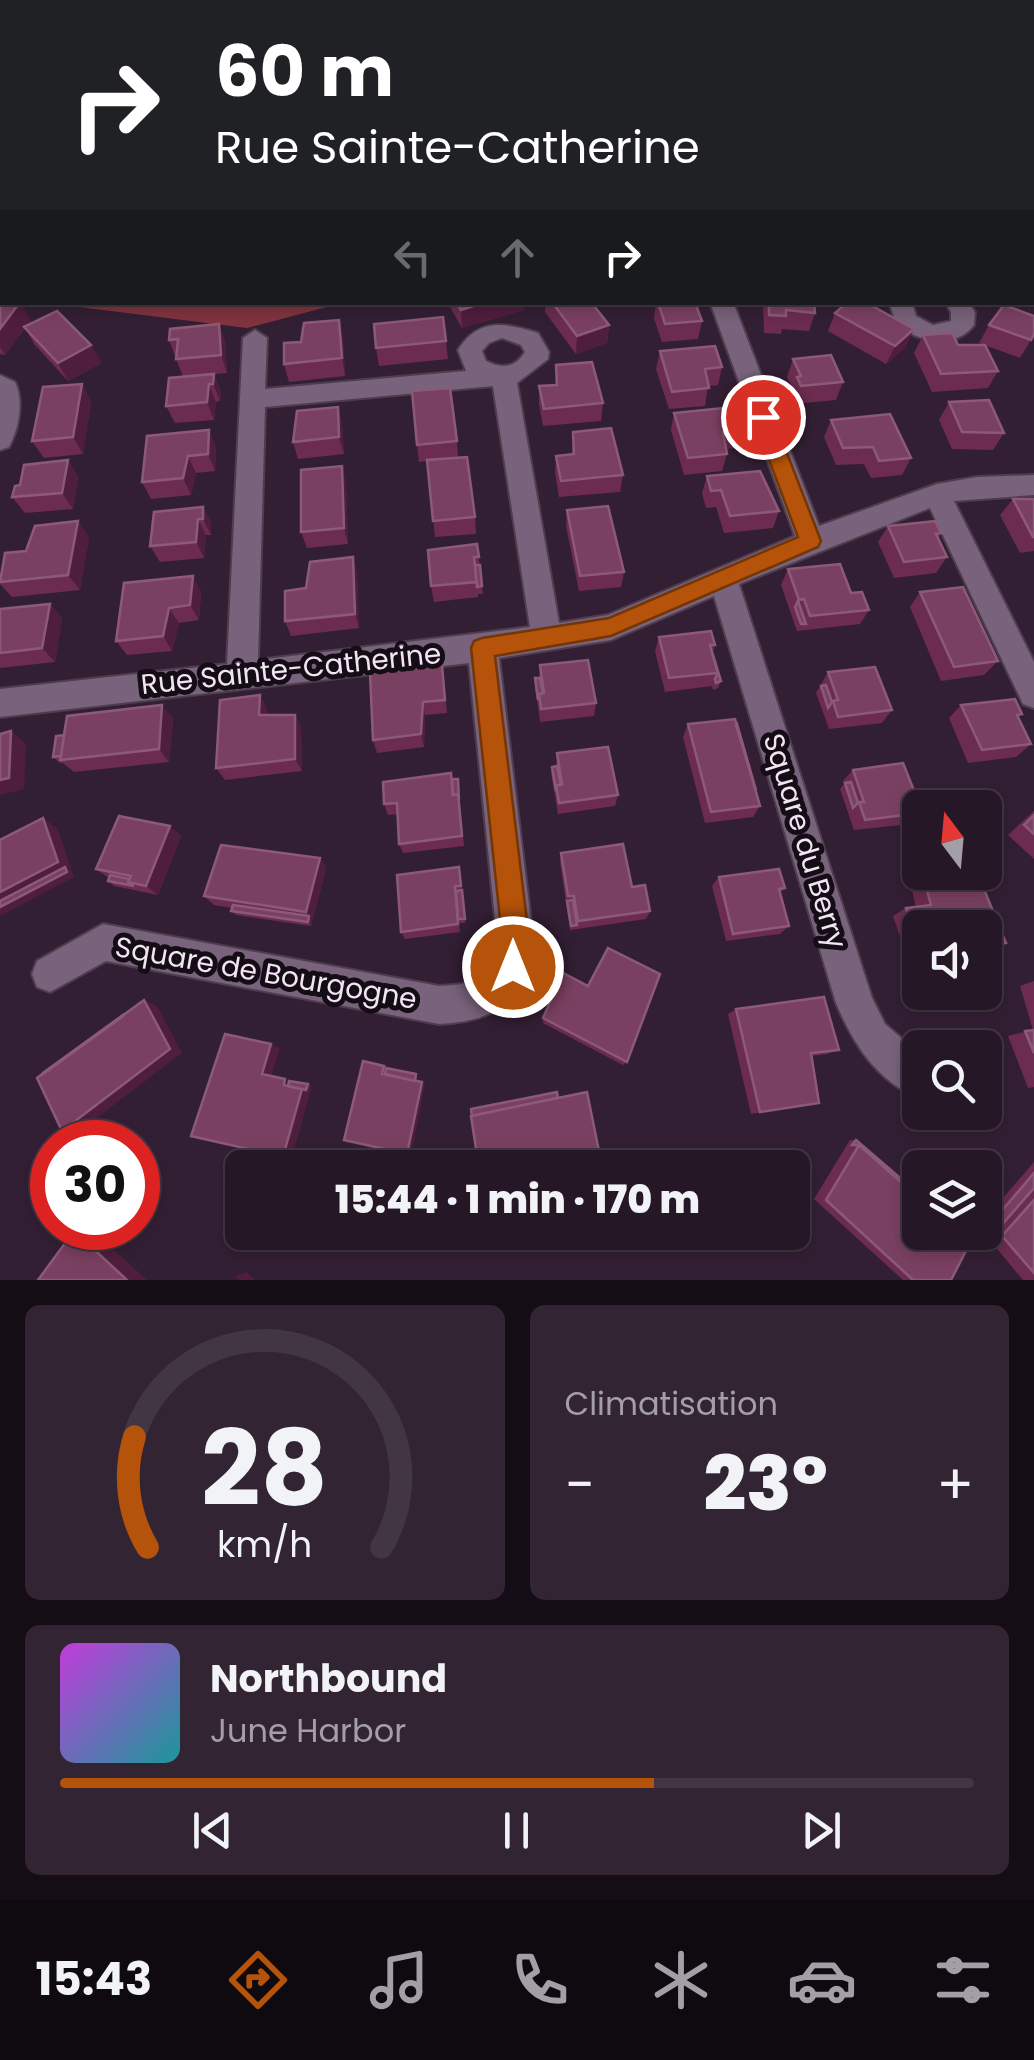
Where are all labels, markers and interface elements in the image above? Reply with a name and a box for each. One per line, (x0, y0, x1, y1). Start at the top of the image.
text: 60 m (215, 22, 394, 121)
icon: right (50, 40, 180, 170)
text: Rue Sainte-Catherine (215, 116, 700, 179)
icon: left (385, 230, 440, 285)
icon: ahead (490, 230, 545, 285)
icon: right (595, 230, 650, 285)
pin (721, 375, 806, 460)
icon: arrive (736, 390, 791, 445)
street label: Rue Sainte-Catherine (139, 634, 443, 704)
street label: Square du Berry (754, 729, 856, 954)
north arrow (902, 790, 1002, 890)
map controls (902, 790, 1002, 1250)
button: sound (902, 910, 1002, 1010)
position arrow (461, 915, 565, 1019)
street label: Square de Bourgogne (112, 927, 420, 1019)
button: search (902, 1030, 1002, 1130)
speed limit sign: 30 (30, 1120, 160, 1250)
button: layers (902, 1150, 1002, 1250)
text: 15:44 · 1 min · 170 m (335, 1173, 700, 1226)
text: Climatisation (565, 1381, 778, 1426)
text: 28 (201, 1396, 328, 1541)
text: 23° (703, 1431, 828, 1536)
text: − (565, 1446, 595, 1523)
text: + (936, 1446, 974, 1523)
text: km/h (217, 1519, 312, 1570)
text: Northbound (210, 1652, 447, 1705)
text: June Harbor (210, 1708, 406, 1753)
icon: previous (185, 1803, 240, 1858)
icon: pause (489, 1803, 544, 1858)
icon: next (794, 1803, 849, 1858)
icon: directions (223, 1945, 293, 2015)
icon: music (364, 1945, 434, 2015)
icon: phone (505, 1945, 575, 2015)
icon: climate (646, 1945, 716, 2015)
icon: car (787, 1945, 857, 2015)
icon: filters (928, 1945, 998, 2015)
text: 15:43 (36, 1948, 152, 2011)

